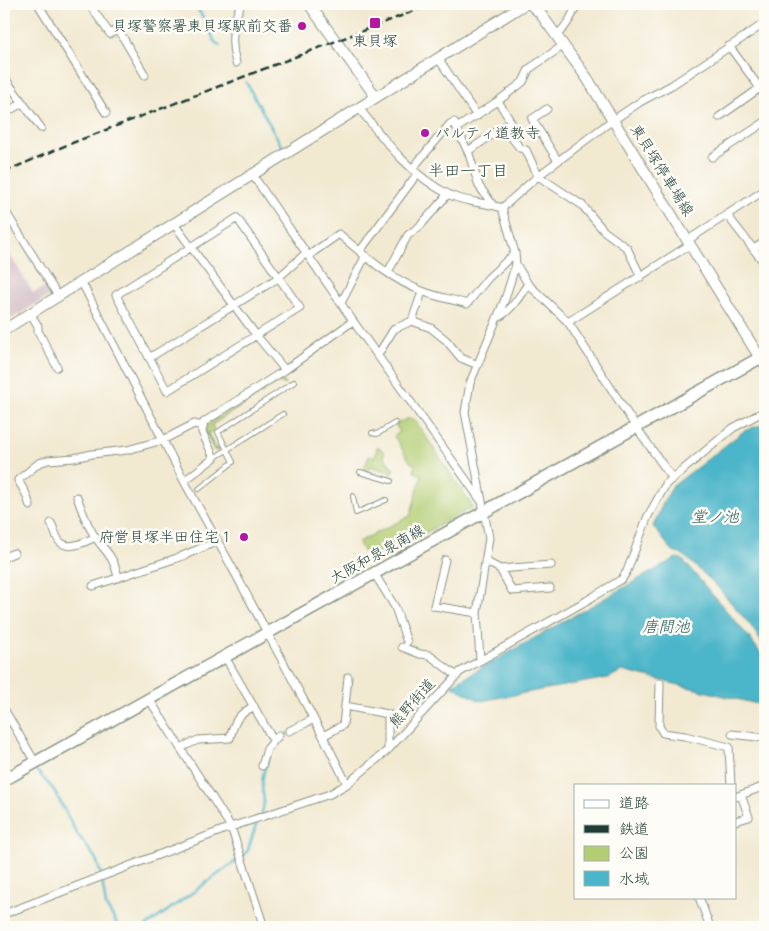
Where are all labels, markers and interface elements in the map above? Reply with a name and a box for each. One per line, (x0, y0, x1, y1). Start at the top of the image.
place label: 貝塚警察署東貝塚駅前交番 (112, 15, 292, 35)
marker: 東貝塚 (368, 16, 382, 30)
marker: 貝塚警察署東貝塚駅前交番 (296, 20, 308, 32)
place label: 東貝塚 (352, 30, 398, 50)
street label: 東貝塚停車場線 (627, 120, 699, 219)
place label: パルティ道教寺 (435, 122, 540, 142)
marker: パルティ道教寺 (419, 127, 431, 139)
district label: 半田一丁目 (428, 159, 508, 180)
water label: 堂ノ池 (691, 505, 740, 526)
street label: 大阪和泉泉南線 (326, 519, 427, 587)
place label: 府営貝塚半田住宅１ (99, 526, 234, 546)
marker: 府営貝塚半田住宅１ (238, 531, 250, 543)
water label: 唐間池 (642, 615, 691, 636)
street label: 熊野街道 (384, 673, 439, 731)
legend (574, 784, 736, 898)
text: 道路 (619, 792, 649, 812)
text: 鉄道 (619, 818, 649, 838)
text: 公園 (619, 842, 649, 862)
text: 水域 (619, 868, 649, 888)

